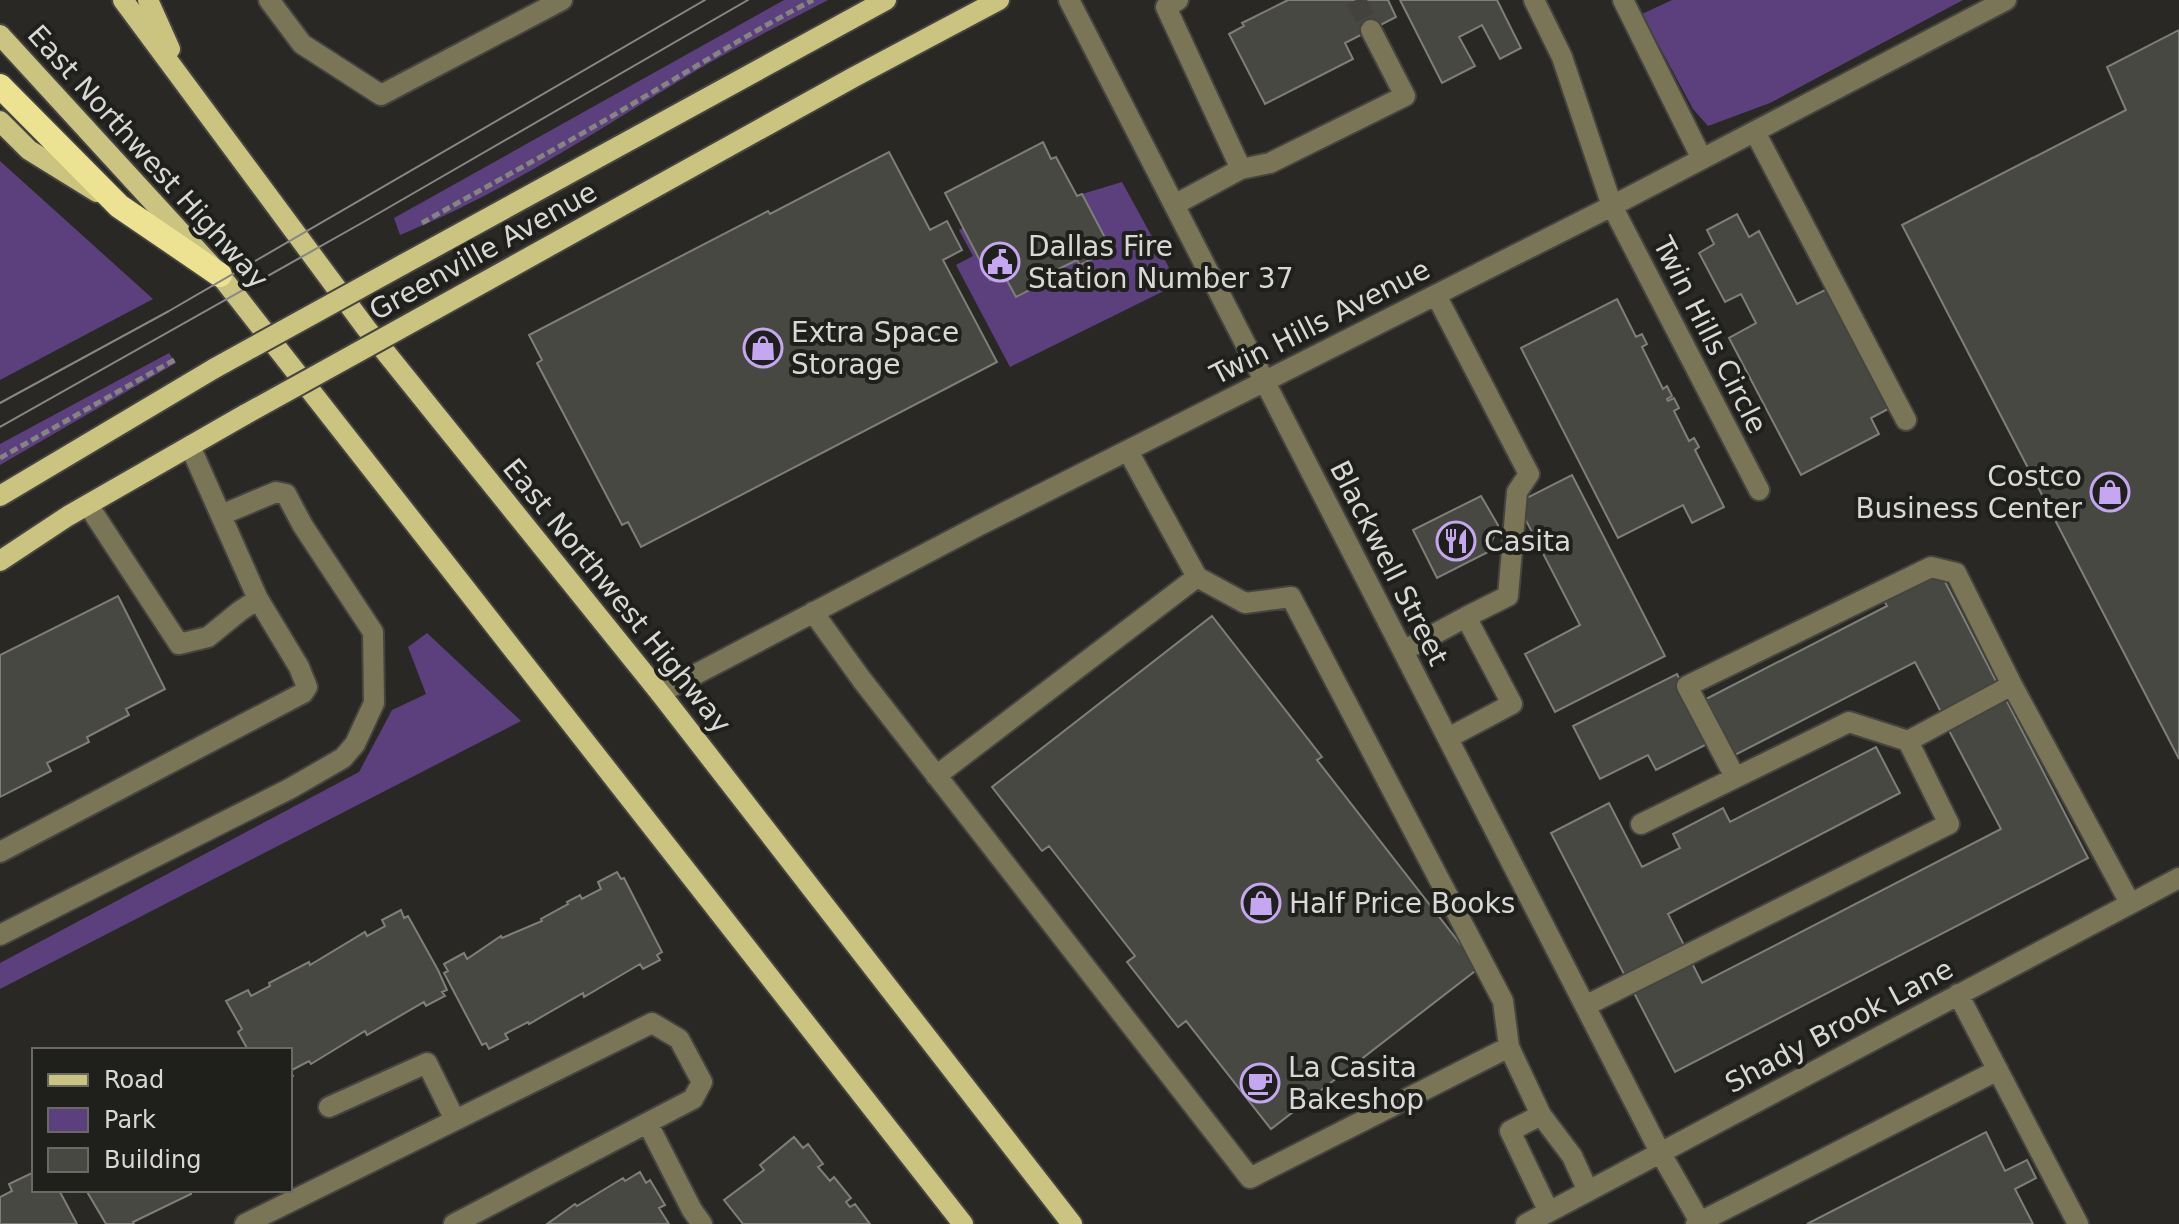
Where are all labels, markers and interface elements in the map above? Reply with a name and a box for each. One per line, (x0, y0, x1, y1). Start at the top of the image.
street label: East Northwest Highway (21, 18, 275, 296)
street label: Greenville Avenue (364, 175, 602, 327)
place label: Dallas Fire Station Number 37 (1028, 230, 1293, 295)
street label: Twin Hills Circle (1646, 230, 1774, 439)
public building icon: Dallas Fire Station Number 37 (979, 241, 1021, 283)
street label: Twin Hills Avenue (1204, 252, 1435, 392)
place label: Extra Space Storage (791, 316, 959, 381)
shop icon: Extra Space Storage (742, 327, 784, 369)
street label: East Northwest Highway (496, 452, 738, 740)
street label: Blackwell Street (1323, 455, 1455, 671)
place label: Costco Business Center (1855, 460, 2082, 525)
shop icon: Costco Business Center (2089, 471, 2131, 513)
restaurant icon: Casita (1435, 520, 1477, 562)
place label: Casita (1484, 525, 1571, 558)
shop icon: Half Price Books (1240, 882, 1282, 924)
place label: Half Price Books (1289, 887, 1515, 920)
street label: Shady Brook Lane (1719, 952, 1959, 1100)
legend (32, 1048, 292, 1192)
place label: La Casita Bakeshop (1288, 1051, 1424, 1116)
cafe icon: La Casita Bakeshop (1239, 1062, 1281, 1104)
text: Road (104, 1066, 164, 1094)
text: Park (104, 1106, 156, 1134)
text: Building (104, 1146, 201, 1174)

